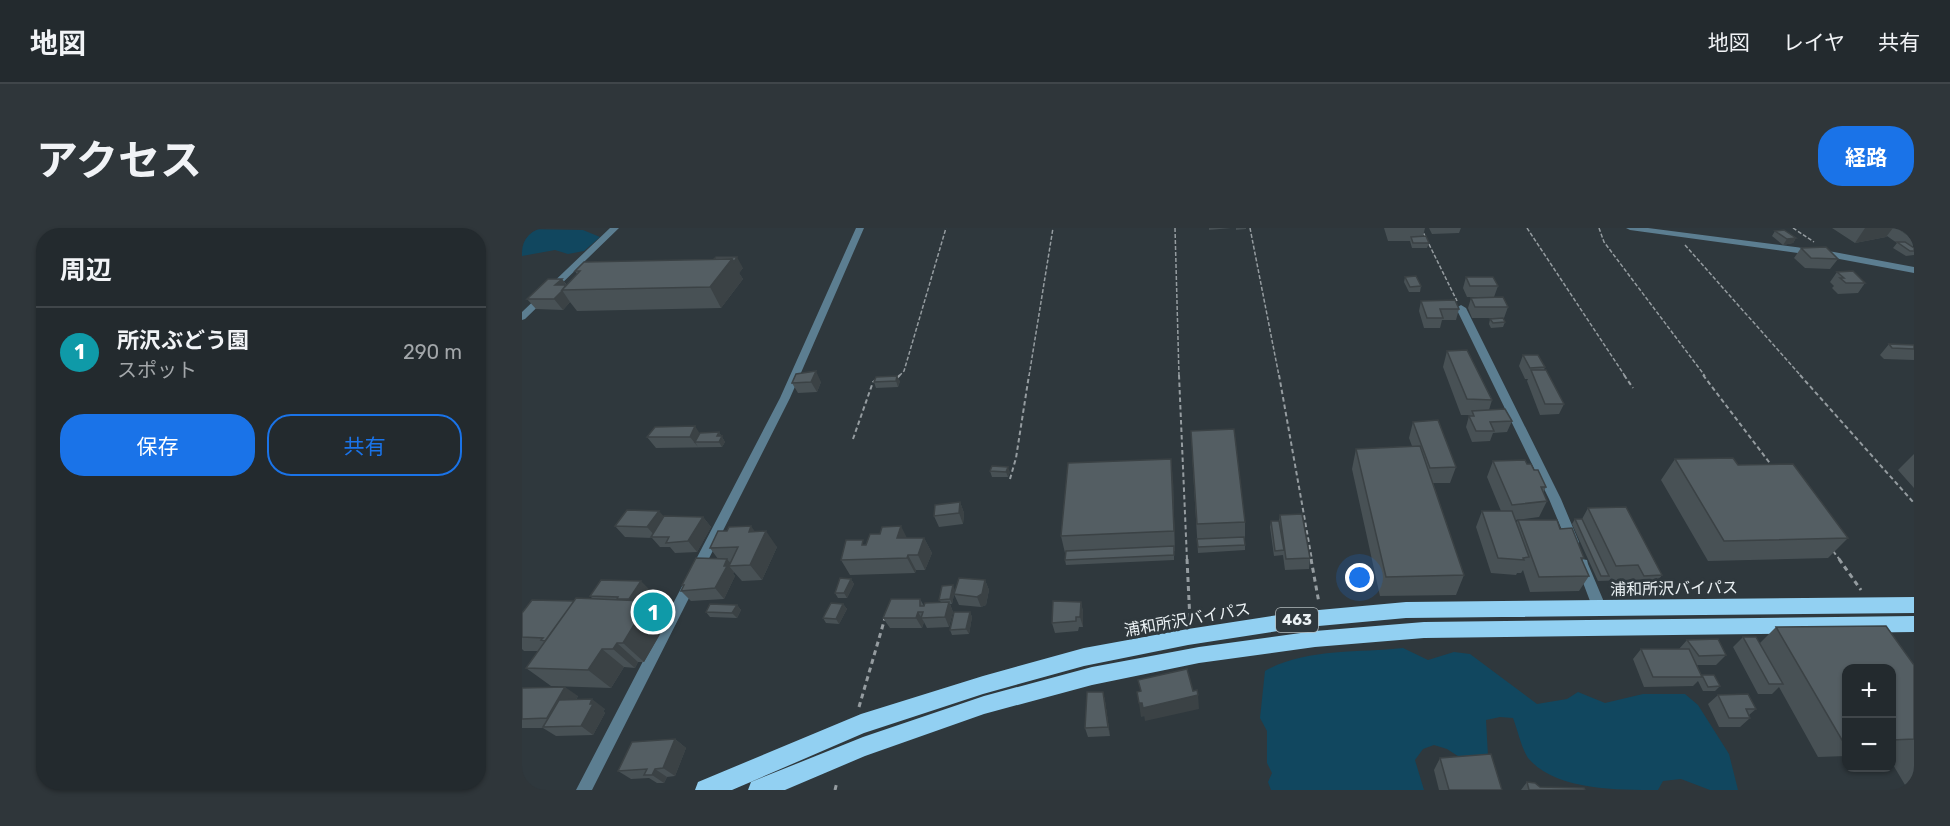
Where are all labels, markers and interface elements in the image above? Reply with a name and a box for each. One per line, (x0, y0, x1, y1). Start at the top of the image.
text: 地図 (30, 27, 86, 60)
text: 地図 (1708, 30, 1750, 55)
text: レイヤ (1783, 30, 1845, 55)
text: 共有 (1878, 30, 1920, 55)
button: 経路 (1818, 126, 1914, 186)
text: アクセス (36, 136, 202, 186)
text: 周辺 (60, 255, 112, 286)
text: 所沢ぶどう園 (117, 327, 249, 354)
text: 1 (75, 340, 84, 364)
text: 290 m (403, 340, 462, 364)
text: スポット (117, 358, 197, 382)
button: 保存 (60, 414, 255, 476)
button: 共有 (267, 414, 462, 476)
your location (1345, 563, 1374, 592)
street label: 浦和所沢バイパス (1610, 578, 1738, 599)
pin: 1 (634, 590, 672, 634)
street label: 浦和所沢バイパス (1123, 599, 1252, 640)
road number: 463 (1276, 608, 1318, 632)
map controls (1842, 664, 1896, 772)
button: + (1842, 664, 1896, 718)
button: − (1842, 718, 1896, 772)

